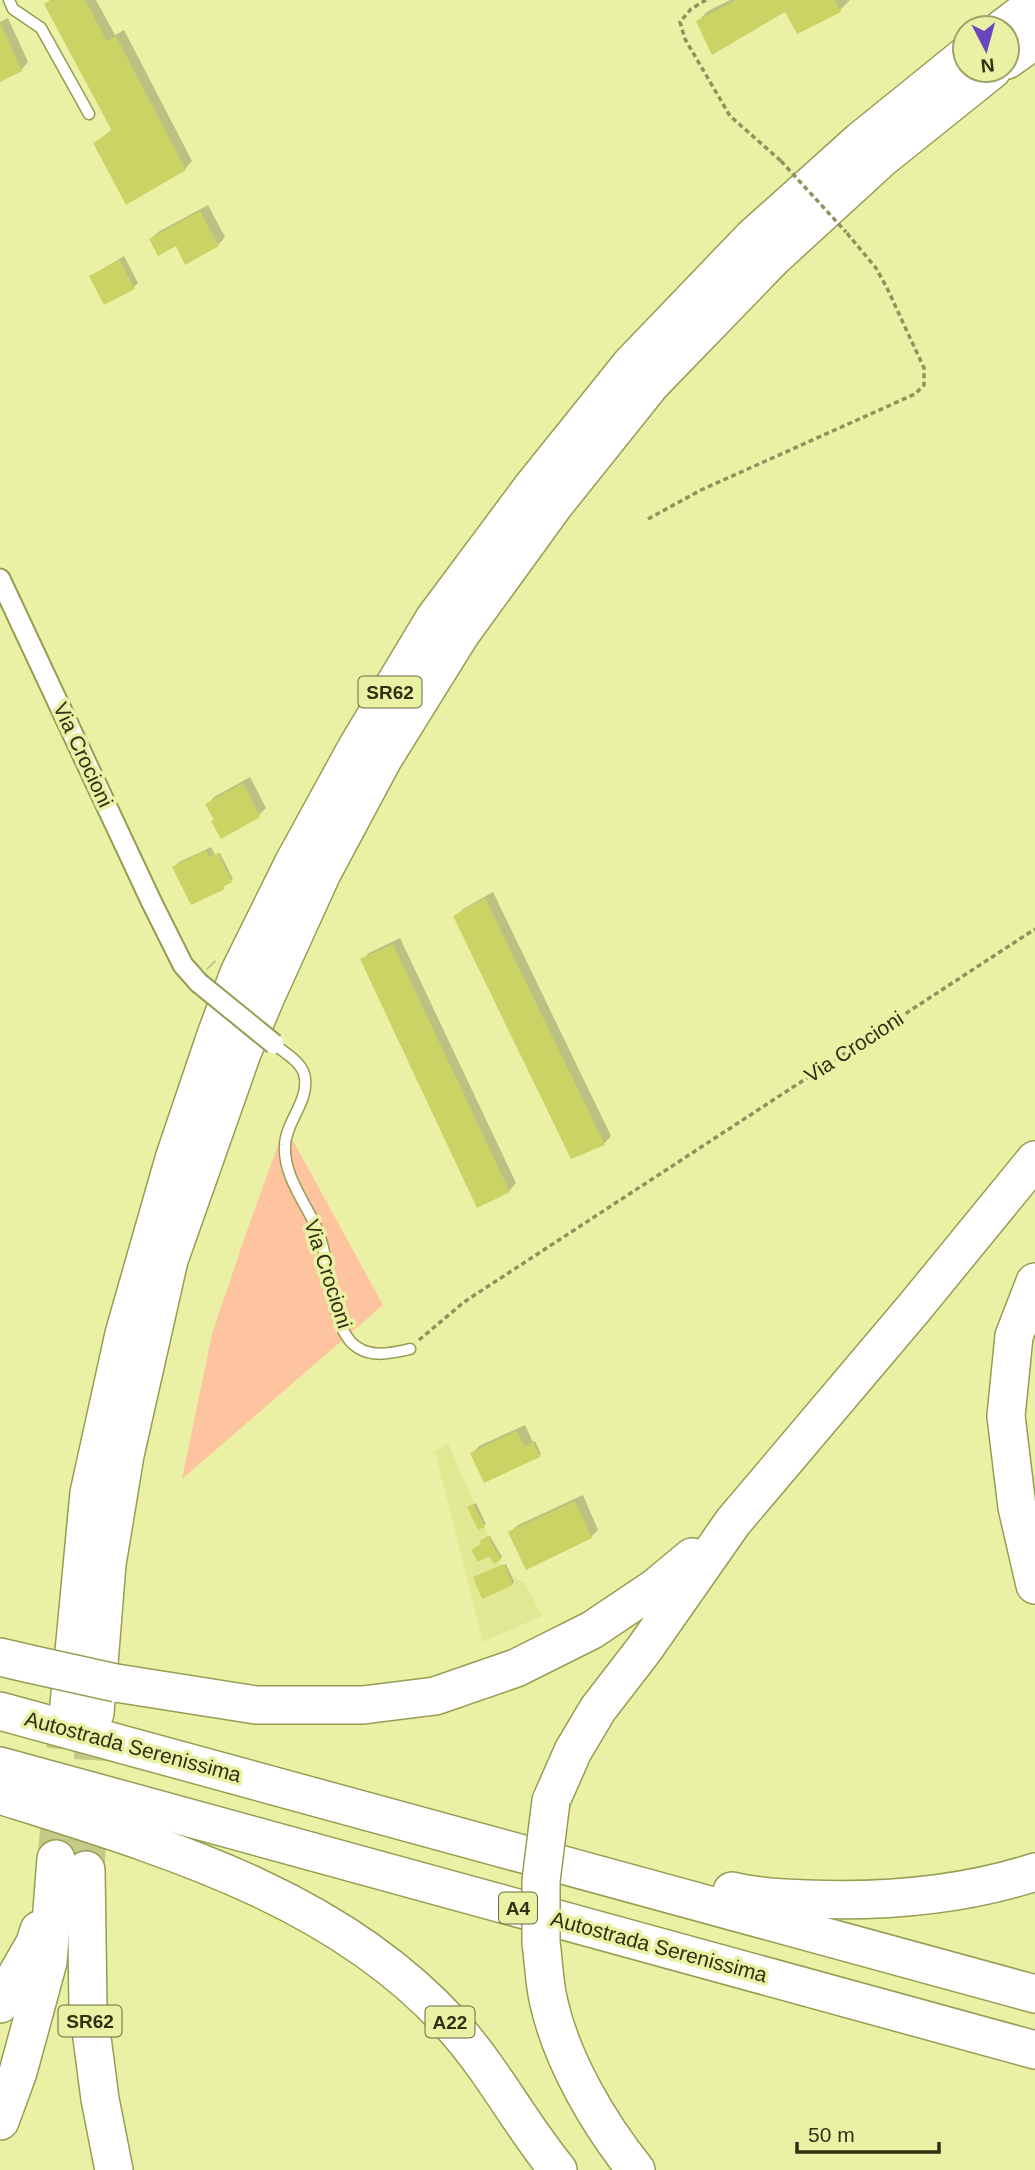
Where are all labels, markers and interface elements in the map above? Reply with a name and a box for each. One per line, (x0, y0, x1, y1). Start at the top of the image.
north arrow (951, 14, 1021, 84)
text: N (980, 54, 996, 77)
road number: SR62 (358, 677, 422, 708)
street label: Via Crocioni (49, 699, 118, 811)
street label: Via Crocioni (800, 1006, 907, 1087)
street label: Via Crocioni (300, 1217, 357, 1331)
street label: Autostrada Serenissima (22, 1707, 244, 1787)
road number: A4 (499, 1892, 537, 1924)
street label: Autostrada Serenissima (548, 1907, 770, 1987)
road number: SR62 (58, 2006, 122, 2036)
road number: A22 (426, 2006, 475, 2038)
scale bar (797, 2110, 939, 2154)
text: 50 m (808, 2123, 855, 2146)

